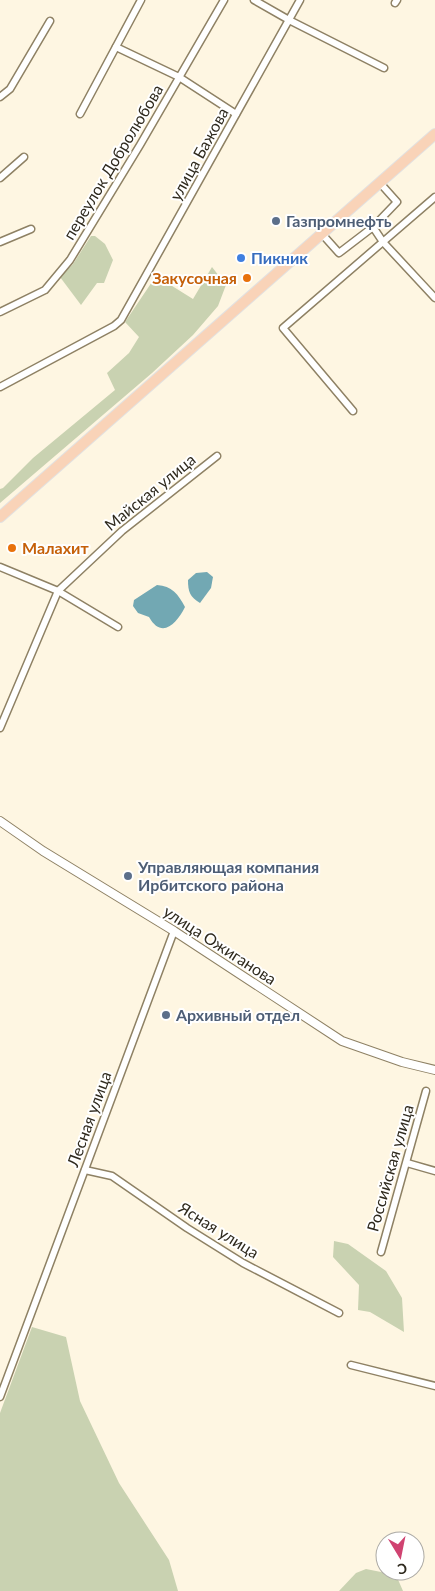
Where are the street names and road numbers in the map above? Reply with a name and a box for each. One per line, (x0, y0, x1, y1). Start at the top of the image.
street label: переулок Добролюбова (59, 81, 166, 243)
street label: улица Бажова (165, 104, 232, 203)
street label: Майская улица (100, 449, 199, 534)
street label: улица Ожиганова (160, 901, 280, 988)
street label: Лесная улица (62, 1069, 115, 1170)
street label: Российская улица (362, 1102, 417, 1234)
street label: Ясная улица (175, 1197, 263, 1262)

